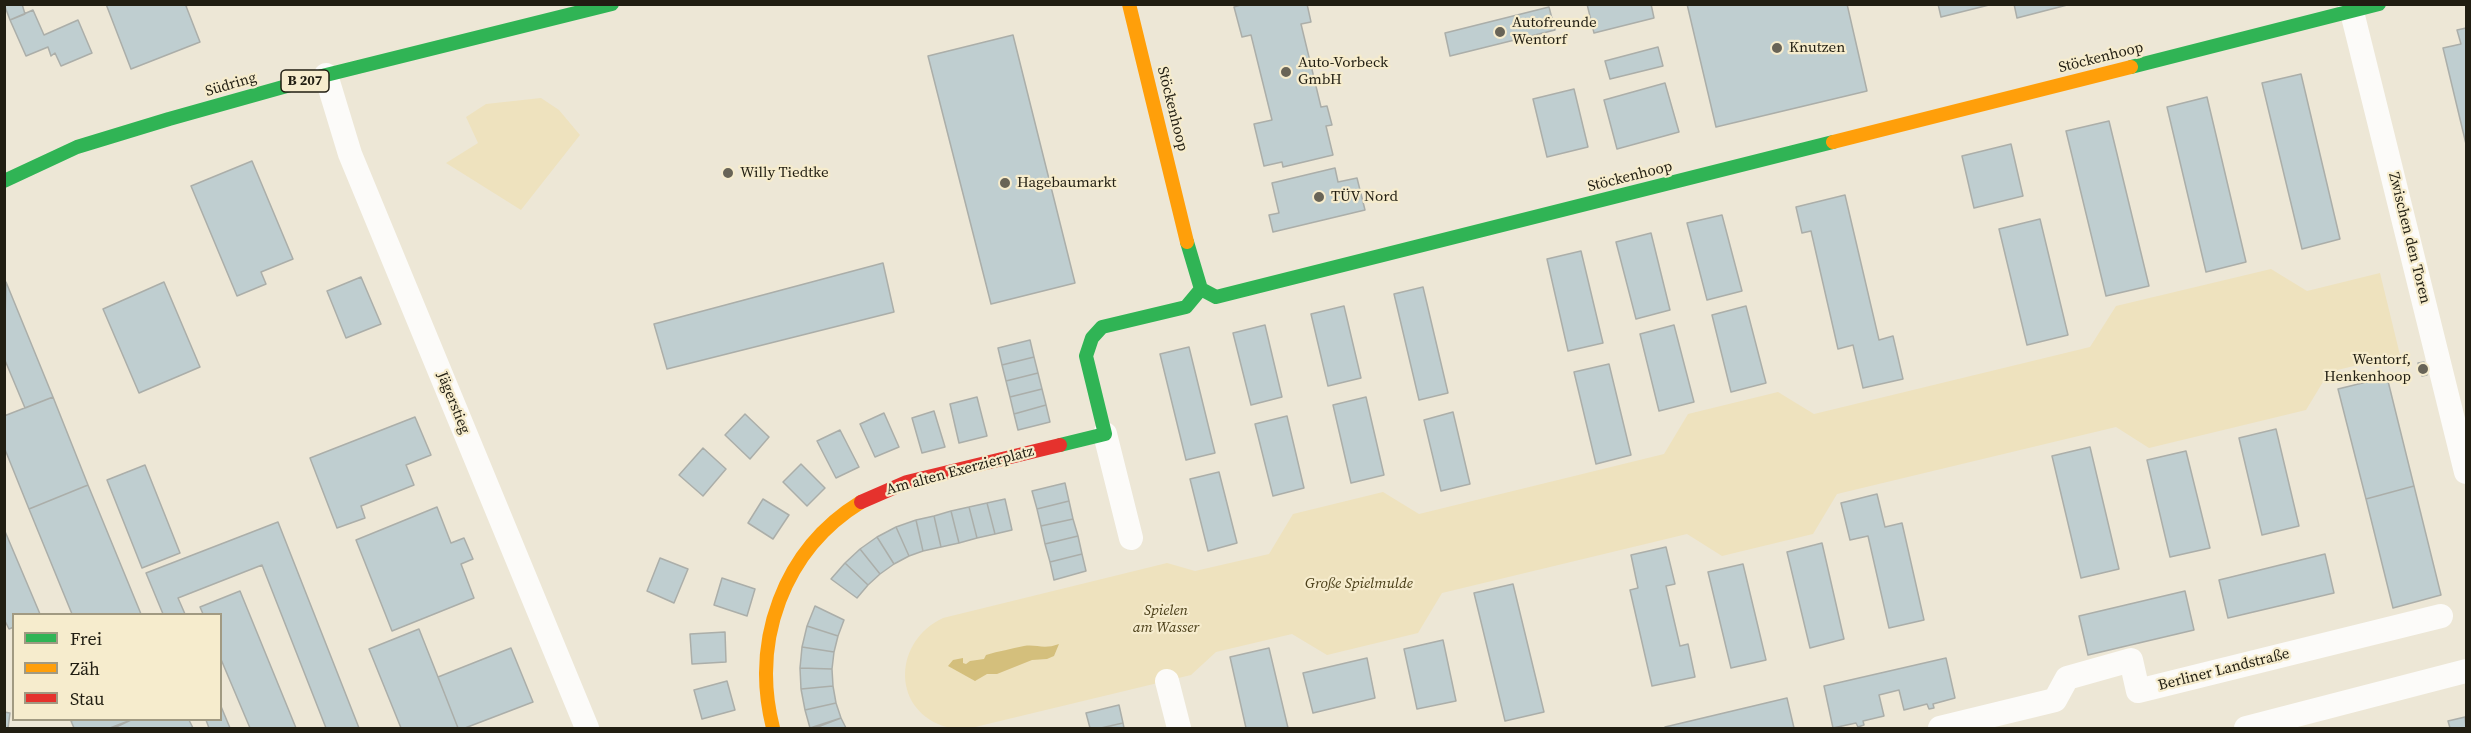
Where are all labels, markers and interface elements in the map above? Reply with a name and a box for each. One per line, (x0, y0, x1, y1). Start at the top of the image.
place label: Autofreunde Wentorf (1512, 14, 1597, 49)
marker: Autofreunde Wentorf (1493, 25, 1507, 39)
place label: Knutzen (1789, 39, 1845, 57)
street label: Stöckenhoop (2057, 39, 2145, 77)
marker: Knutzen (1770, 41, 1784, 55)
place label: Auto-Vorbeck GmbH (1298, 54, 1388, 89)
street label: Stöckenhoop (1153, 65, 1191, 153)
marker: Auto-Vorbeck GmbH (1279, 65, 1293, 79)
street label: Südring (203, 69, 259, 101)
road number: B 207 (281, 70, 329, 92)
street label: Stöckenhoop (1586, 158, 1674, 196)
place label: Willy Tiedtke (740, 164, 829, 182)
marker: Willy Tiedtke (721, 166, 735, 180)
street label: Zwischen den Toren (2384, 171, 2434, 305)
place label: Hagebaumarkt (1017, 174, 1116, 192)
marker: Hagebaumarkt (998, 176, 1012, 190)
place label: TÜV Nord (1331, 188, 1398, 206)
marker: TÜV Nord (1312, 190, 1326, 204)
place label: Wentorf, Henkenhoop (2324, 351, 2411, 386)
marker: Wentorf, Henkenhoop (2416, 362, 2430, 376)
street label: Jägerstieg (432, 369, 474, 437)
street label: Am alten Exerzierplatz (884, 443, 1036, 499)
park label: Große Spielmulde (1305, 575, 1413, 593)
park label: Spielen am Wasser (1133, 602, 1199, 637)
legend (12, 613, 222, 721)
text: Frei (70, 626, 102, 651)
street label: Berliner Landstraße (2157, 645, 2291, 695)
text: Zäh (70, 656, 100, 681)
text: Stau (70, 686, 105, 711)

